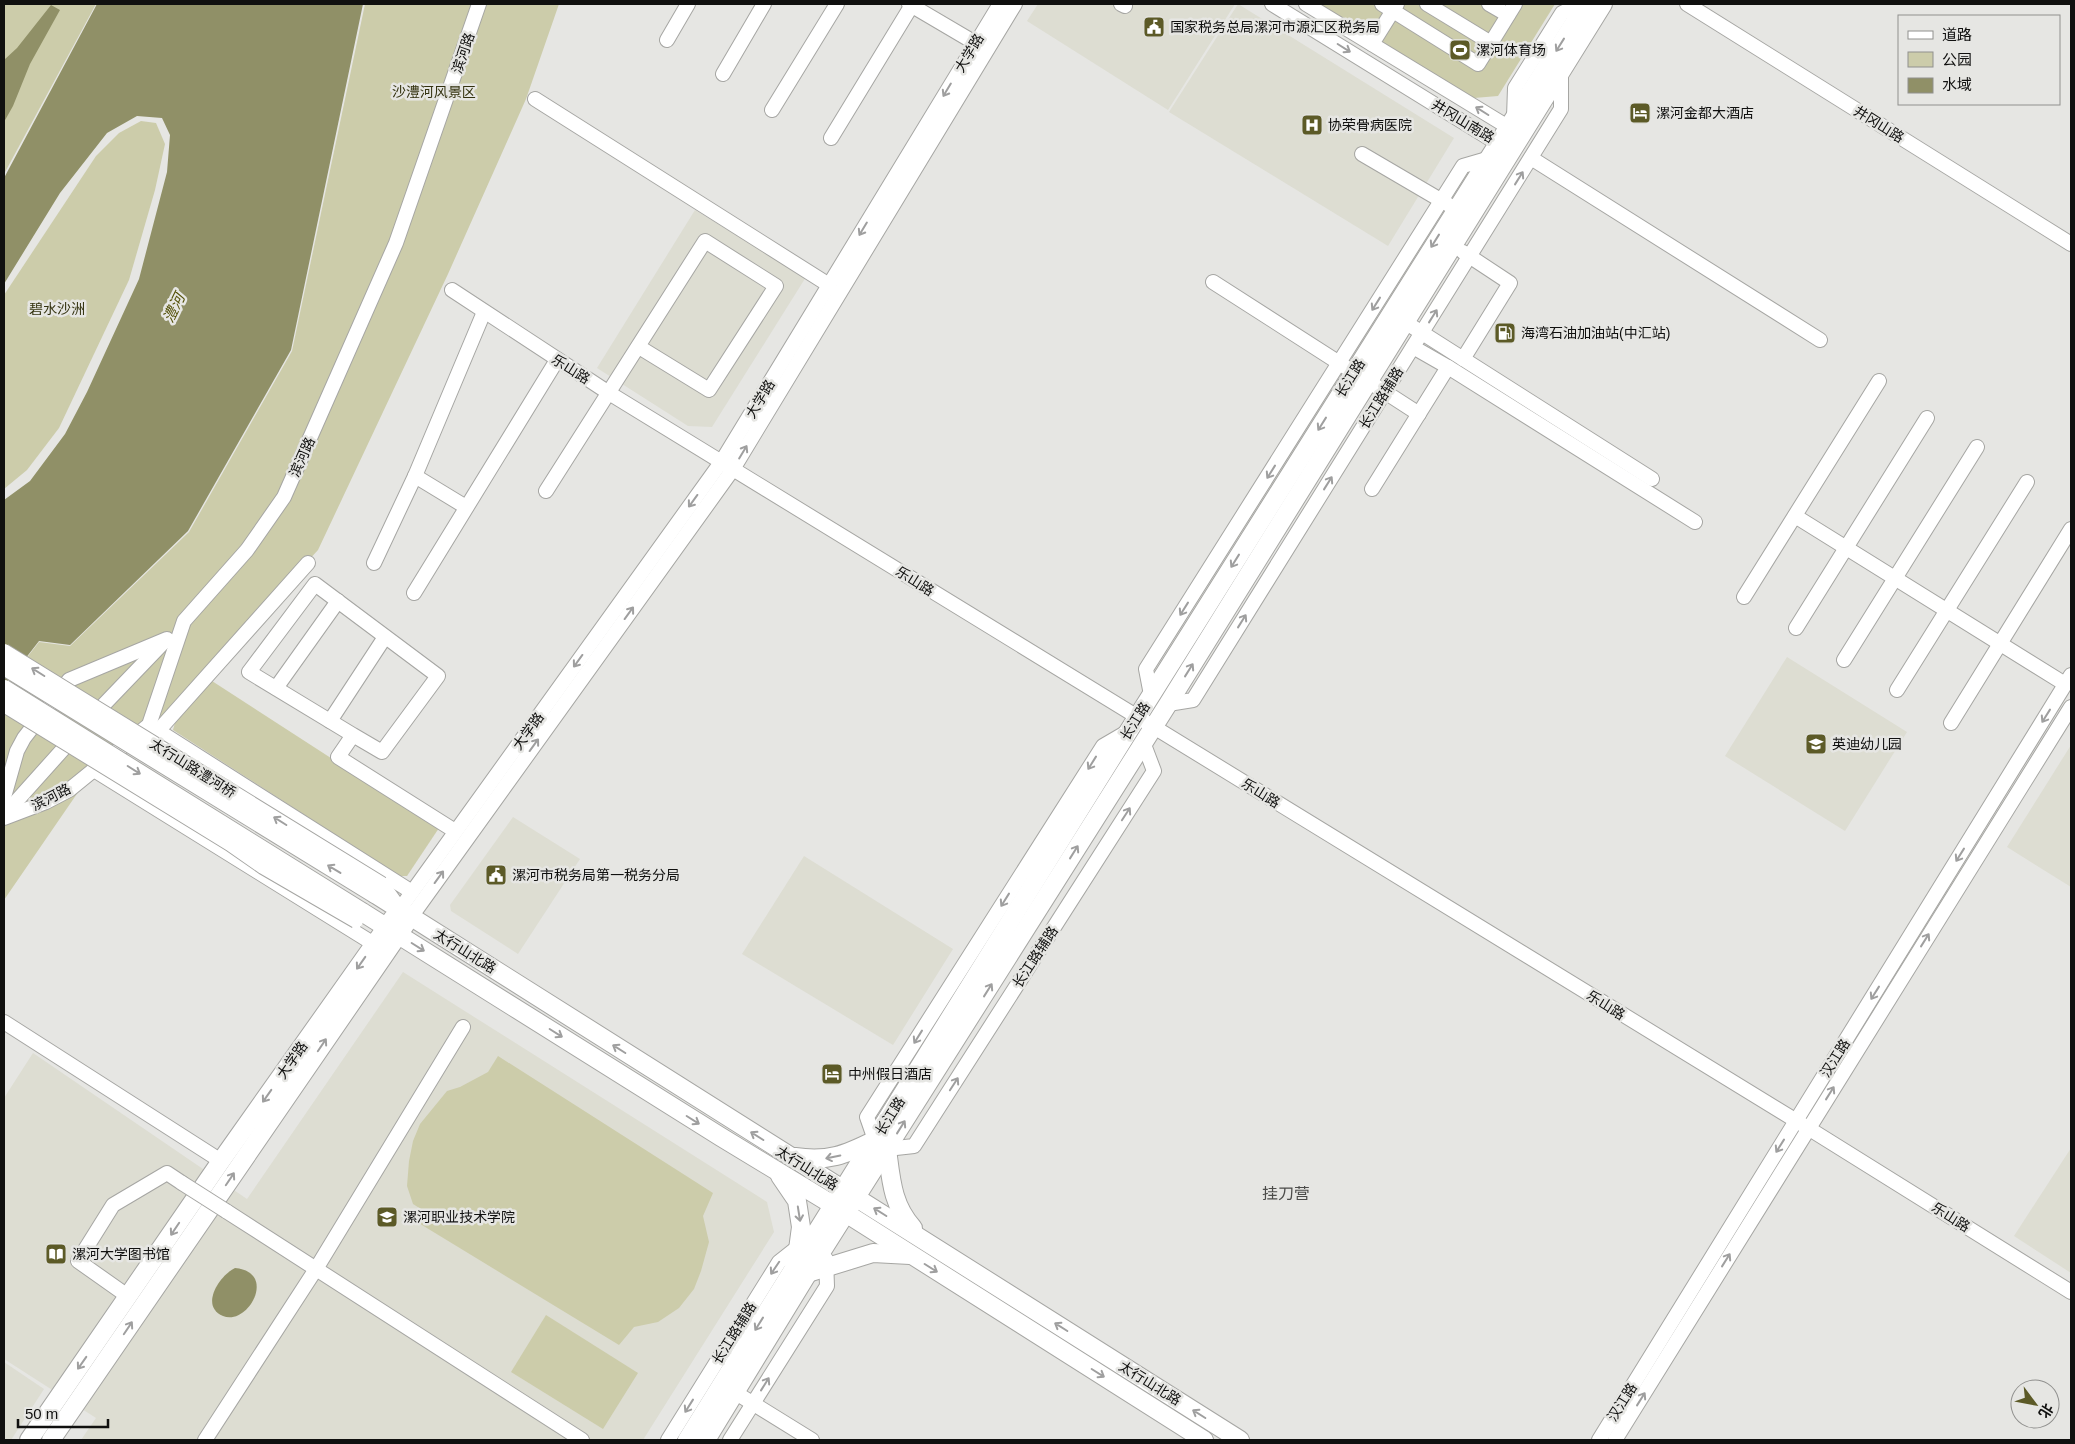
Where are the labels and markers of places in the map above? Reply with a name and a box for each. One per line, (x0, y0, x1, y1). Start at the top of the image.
public building icon: 国家税务总局漯河市源汇区税务局 (1142, 15, 1166, 39)
place label: 国家税务总局漯河市源汇区税务局 (1170, 19, 1380, 35)
sports icon: 漯河体育场 (1448, 38, 1472, 62)
place label: 漯河体育场 (1476, 42, 1546, 58)
hotel icon: 漯河金都大酒店 (1628, 101, 1652, 125)
place label: 漯河金都大酒店 (1656, 105, 1754, 121)
hospital icon: 协荣骨病医院 (1300, 113, 1324, 137)
place label: 协荣骨病医院 (1328, 117, 1412, 133)
fuel station icon: 海湾石油加油站(中汇站) (1493, 321, 1517, 345)
place label: 海湾石油加油站(中汇站) (1521, 325, 1670, 341)
school or university icon: 英迪幼儿园 (1804, 732, 1828, 756)
place label: 英迪幼儿园 (1832, 736, 1902, 752)
public building icon: 漯河市税务局第一税务分局 (484, 863, 508, 887)
place label: 漯河市税务局第一税务分局 (512, 867, 680, 883)
hotel icon: 中州假日酒店 (820, 1062, 844, 1086)
place label: 中州假日酒店 (848, 1066, 932, 1082)
school or university icon: 漯河职业技术学院 (375, 1205, 399, 1229)
place label: 漯河职业技术学院 (403, 1209, 515, 1225)
library icon: 漯河大学图书馆 (44, 1242, 68, 1266)
place label: 漯河大学图书馆 (72, 1246, 170, 1262)

